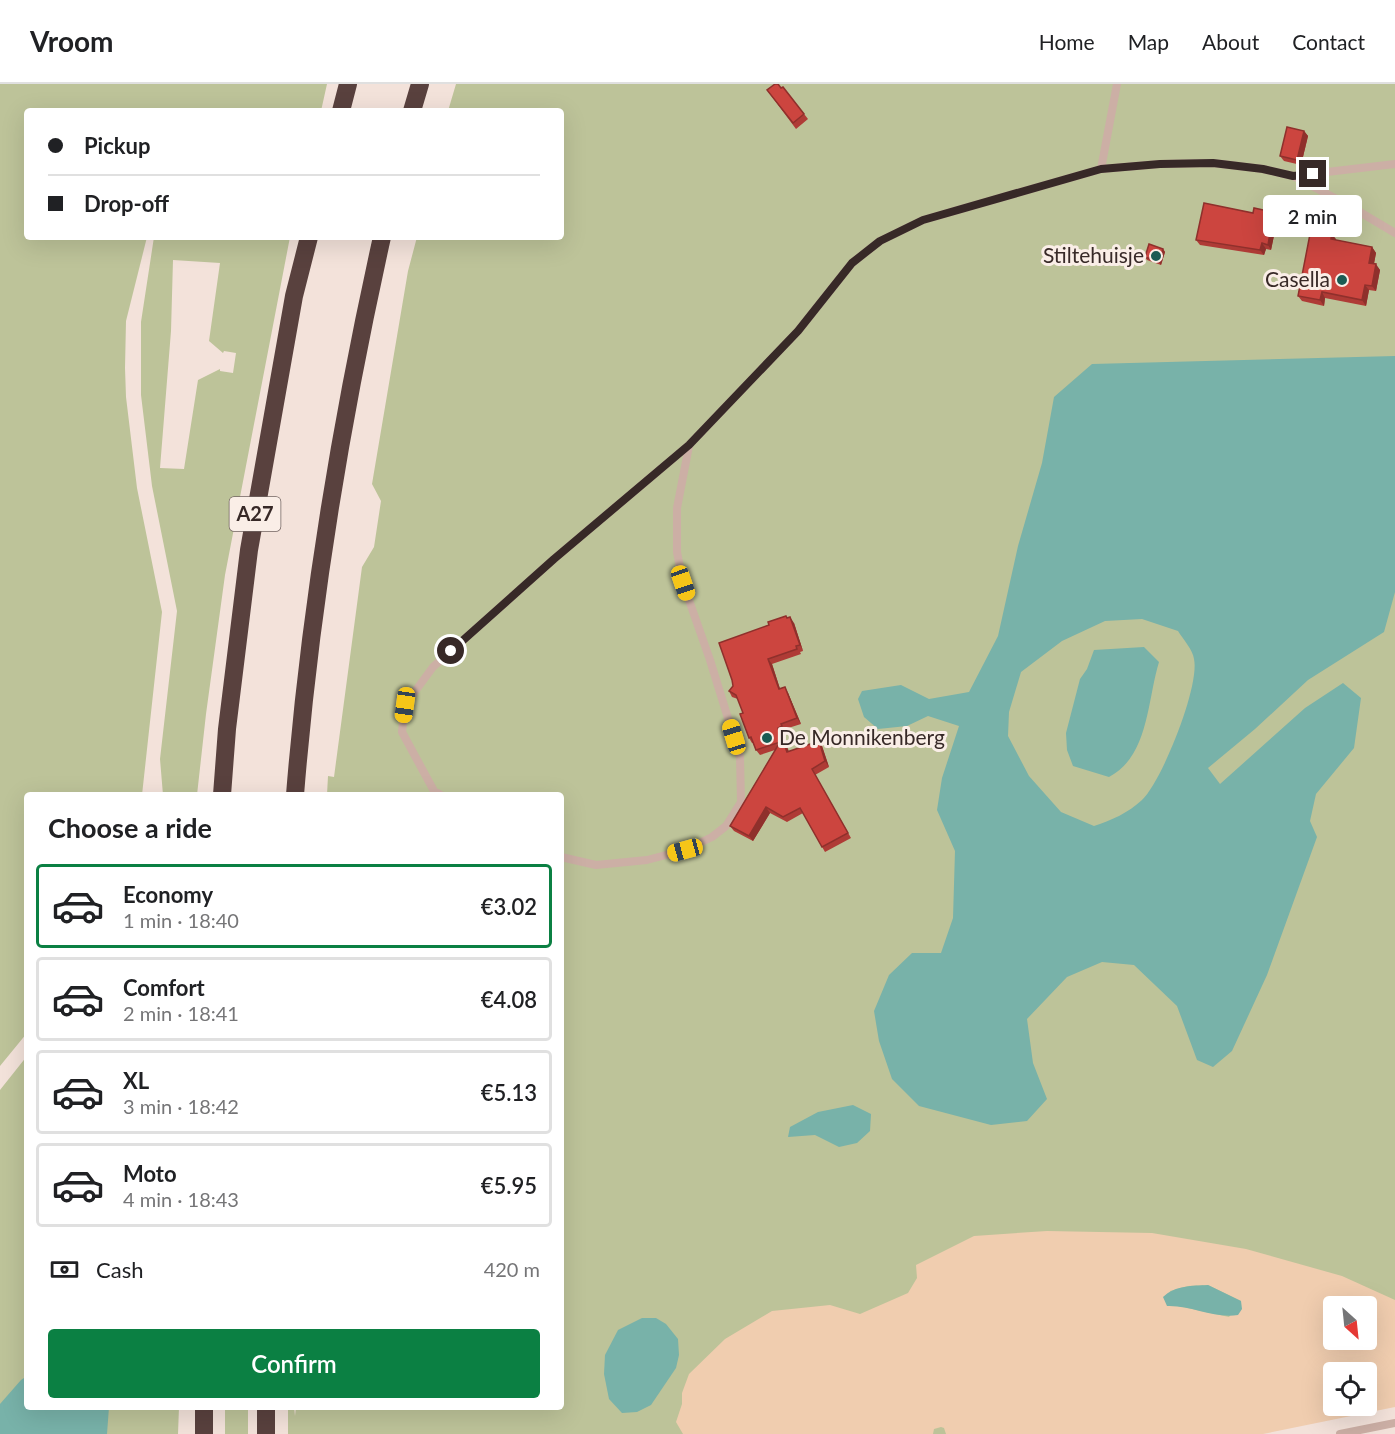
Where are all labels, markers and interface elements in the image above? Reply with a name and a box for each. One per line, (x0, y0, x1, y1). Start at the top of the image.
text: Vroom (30, 24, 114, 58)
text: Home (1039, 29, 1095, 54)
text: Map (1128, 29, 1169, 54)
text: About (1202, 29, 1259, 54)
text: Contact (1292, 29, 1365, 54)
text: Pickup (84, 132, 150, 159)
route end (1299, 160, 1326, 187)
text: Drop-off (84, 190, 169, 217)
callout: 2 min (1264, 195, 1362, 237)
text: 2 min (1288, 204, 1337, 228)
place label: Stiltehuisje (1043, 242, 1144, 267)
marker: Stiltehuisje (1149, 249, 1163, 263)
place label: Casella (1265, 266, 1330, 291)
marker: Casella (1335, 273, 1349, 287)
road number: A27 (230, 497, 280, 531)
car (669, 563, 697, 603)
route start (437, 637, 464, 664)
car (394, 686, 416, 724)
car (720, 717, 748, 757)
place label: De Monnikenberg (779, 724, 945, 749)
marker: De Monnikenberg (760, 731, 774, 745)
text: Choose a ride (48, 811, 212, 844)
car (665, 837, 705, 863)
icon: car (51, 879, 105, 933)
text: Economy (123, 881, 213, 908)
text: €3.02 (481, 893, 537, 920)
text: 1 min · 18:40 (123, 908, 239, 932)
icon: car (51, 972, 105, 1026)
text: Comfort (123, 974, 205, 1001)
text: €4.08 (481, 986, 537, 1013)
text: 2 min · 18:41 (123, 1001, 239, 1025)
icon: car (51, 1065, 105, 1119)
text: XL (123, 1067, 149, 1094)
text: €5.13 (481, 1079, 537, 1106)
text: 3 min · 18:42 (123, 1094, 239, 1118)
icon: car (51, 1158, 105, 1212)
text: Moto (123, 1160, 177, 1187)
text: €5.95 (481, 1172, 537, 1199)
text: 4 min · 18:43 (123, 1187, 239, 1211)
icon: cash (48, 1253, 81, 1286)
text: Cash (96, 1256, 143, 1283)
text: 420 m (484, 1257, 540, 1281)
north arrow (1323, 1296, 1377, 1350)
map controls (1323, 1296, 1377, 1416)
button: Confirm (48, 1329, 540, 1398)
button: locate (1323, 1362, 1377, 1416)

